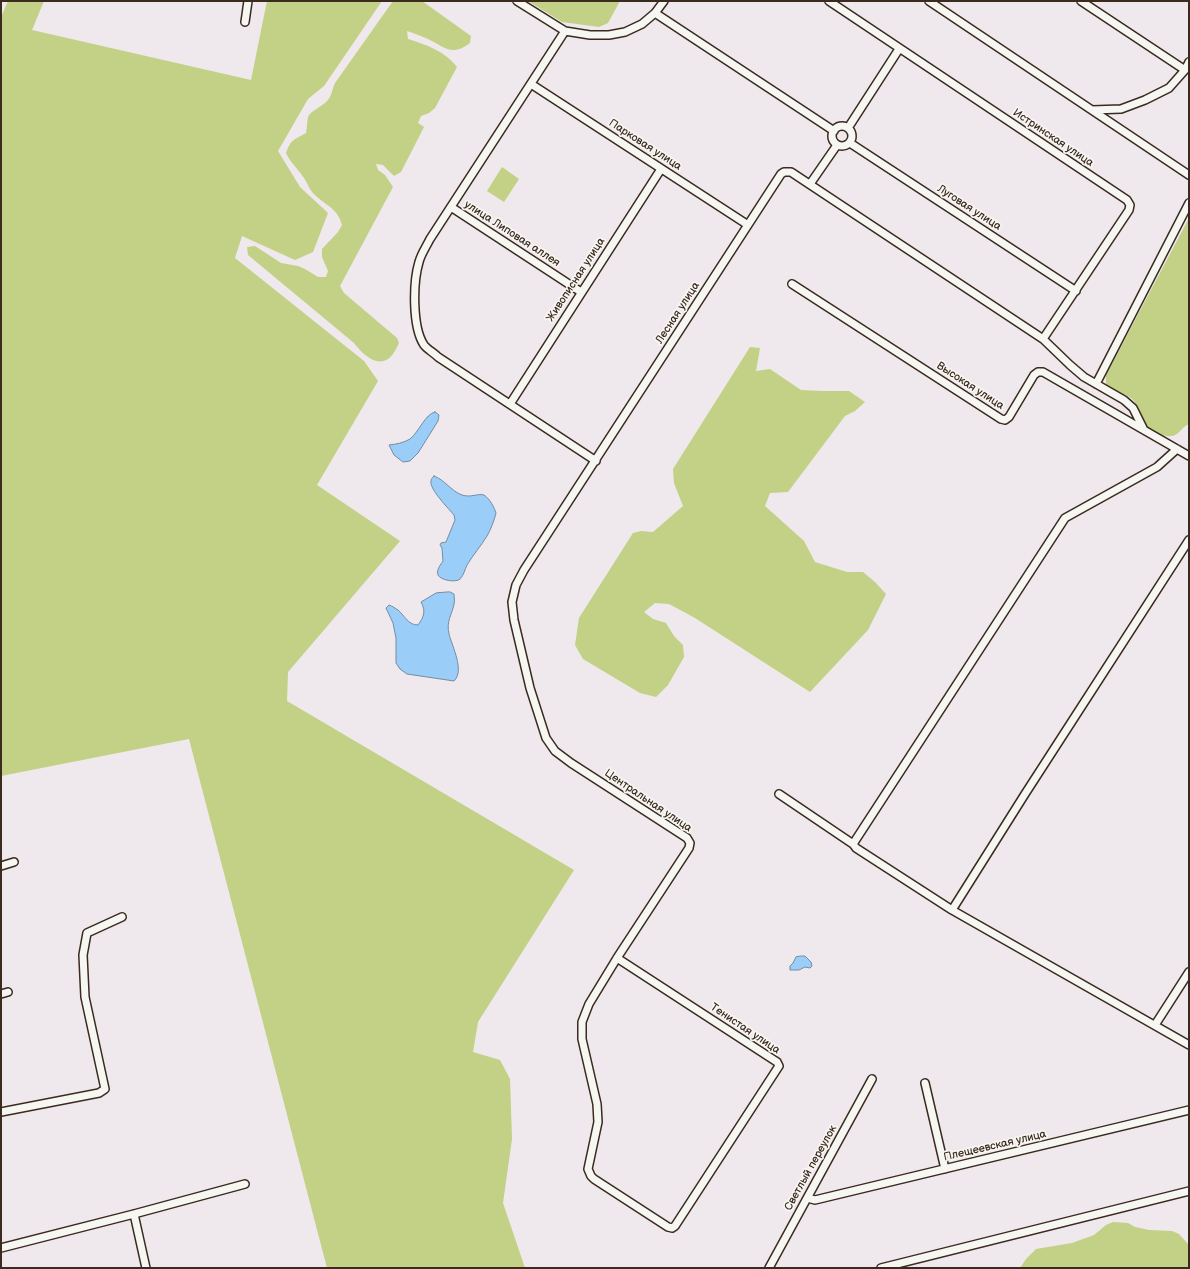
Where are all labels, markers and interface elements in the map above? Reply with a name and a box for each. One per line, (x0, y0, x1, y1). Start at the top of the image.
street label: Истринская улица (1010, 106, 1096, 170)
street label: Парковая улица (606, 117, 684, 173)
street label: Луговая улица (935, 182, 1003, 234)
street label: улица Липовая аллея (462, 198, 562, 270)
street label: Живописная улица (544, 236, 608, 324)
street label: Лесная улица (653, 280, 703, 346)
street label: Высокая улица (934, 359, 1006, 413)
street label: Центральная улица (602, 767, 694, 835)
street label: Тенистая улица (708, 1001, 782, 1057)
street label: Светлый переулок (782, 1123, 840, 1213)
street label: Плещеевская улица (942, 1128, 1048, 1164)

